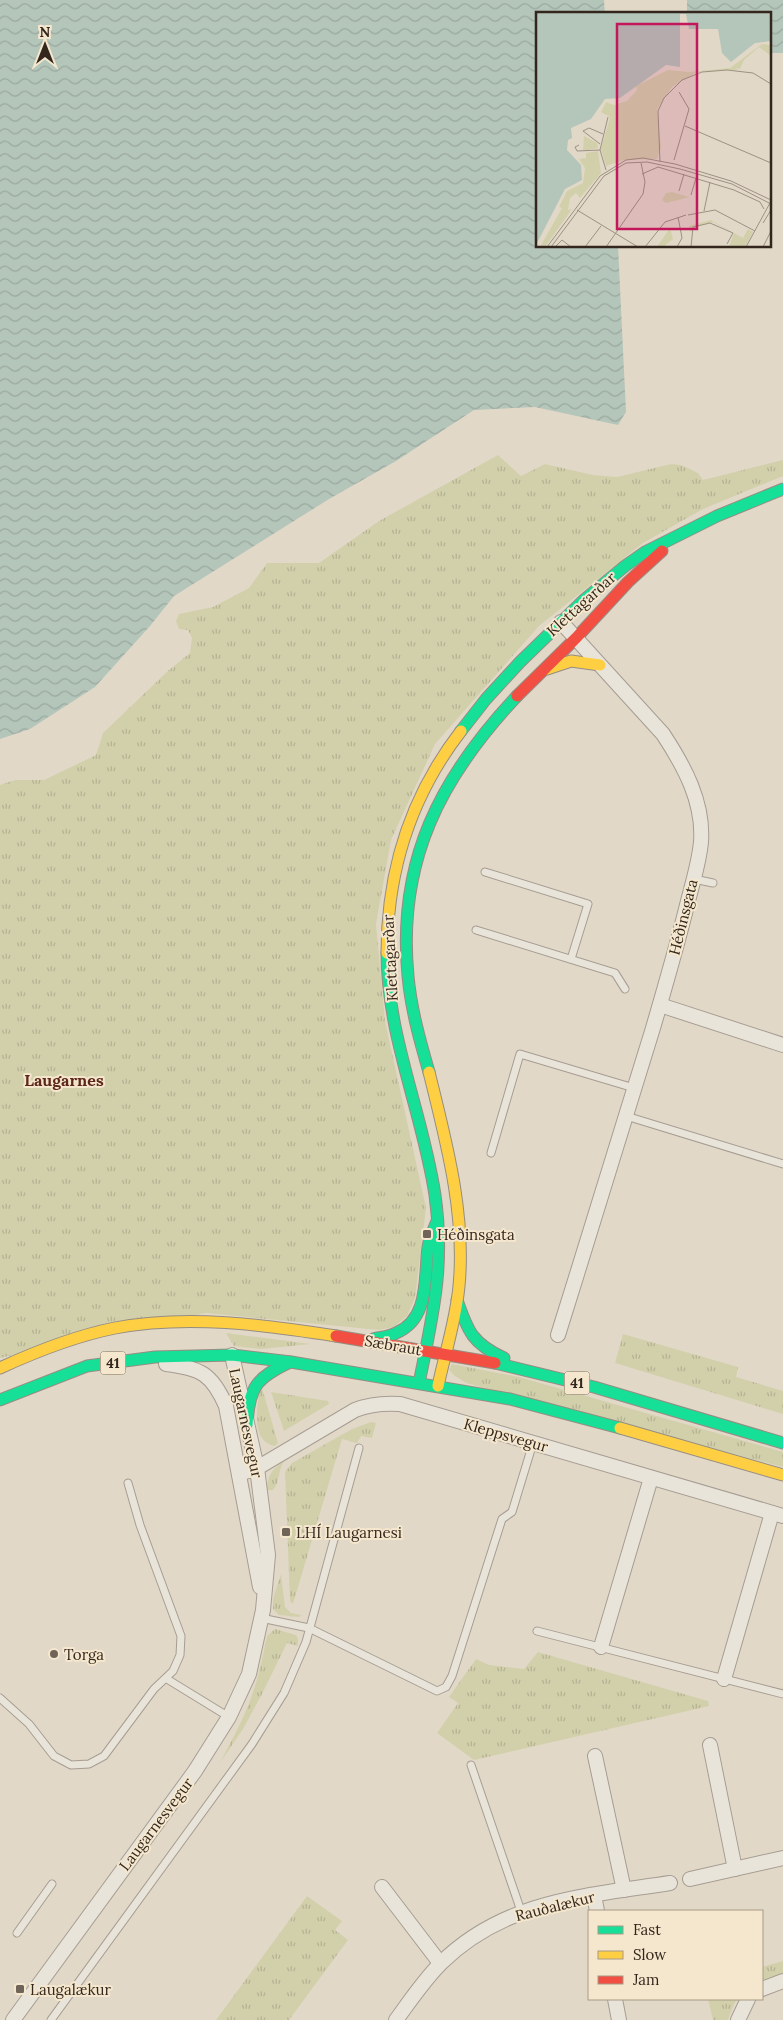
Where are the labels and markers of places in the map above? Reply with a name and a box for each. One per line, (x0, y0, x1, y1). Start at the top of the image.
place label: Héðinsgata (437, 1225, 515, 1244)
marker: Héðinsgata (421, 1228, 433, 1240)
place label: LHÍ Laugarnesi (296, 1523, 402, 1542)
marker: LHÍ Laugarnesi (280, 1526, 292, 1538)
place label: Torga (64, 1645, 104, 1664)
marker: Torga (48, 1648, 60, 1660)
place label: Laugalækur (30, 1980, 111, 1999)
marker: Laugalækur (14, 1983, 26, 1995)

